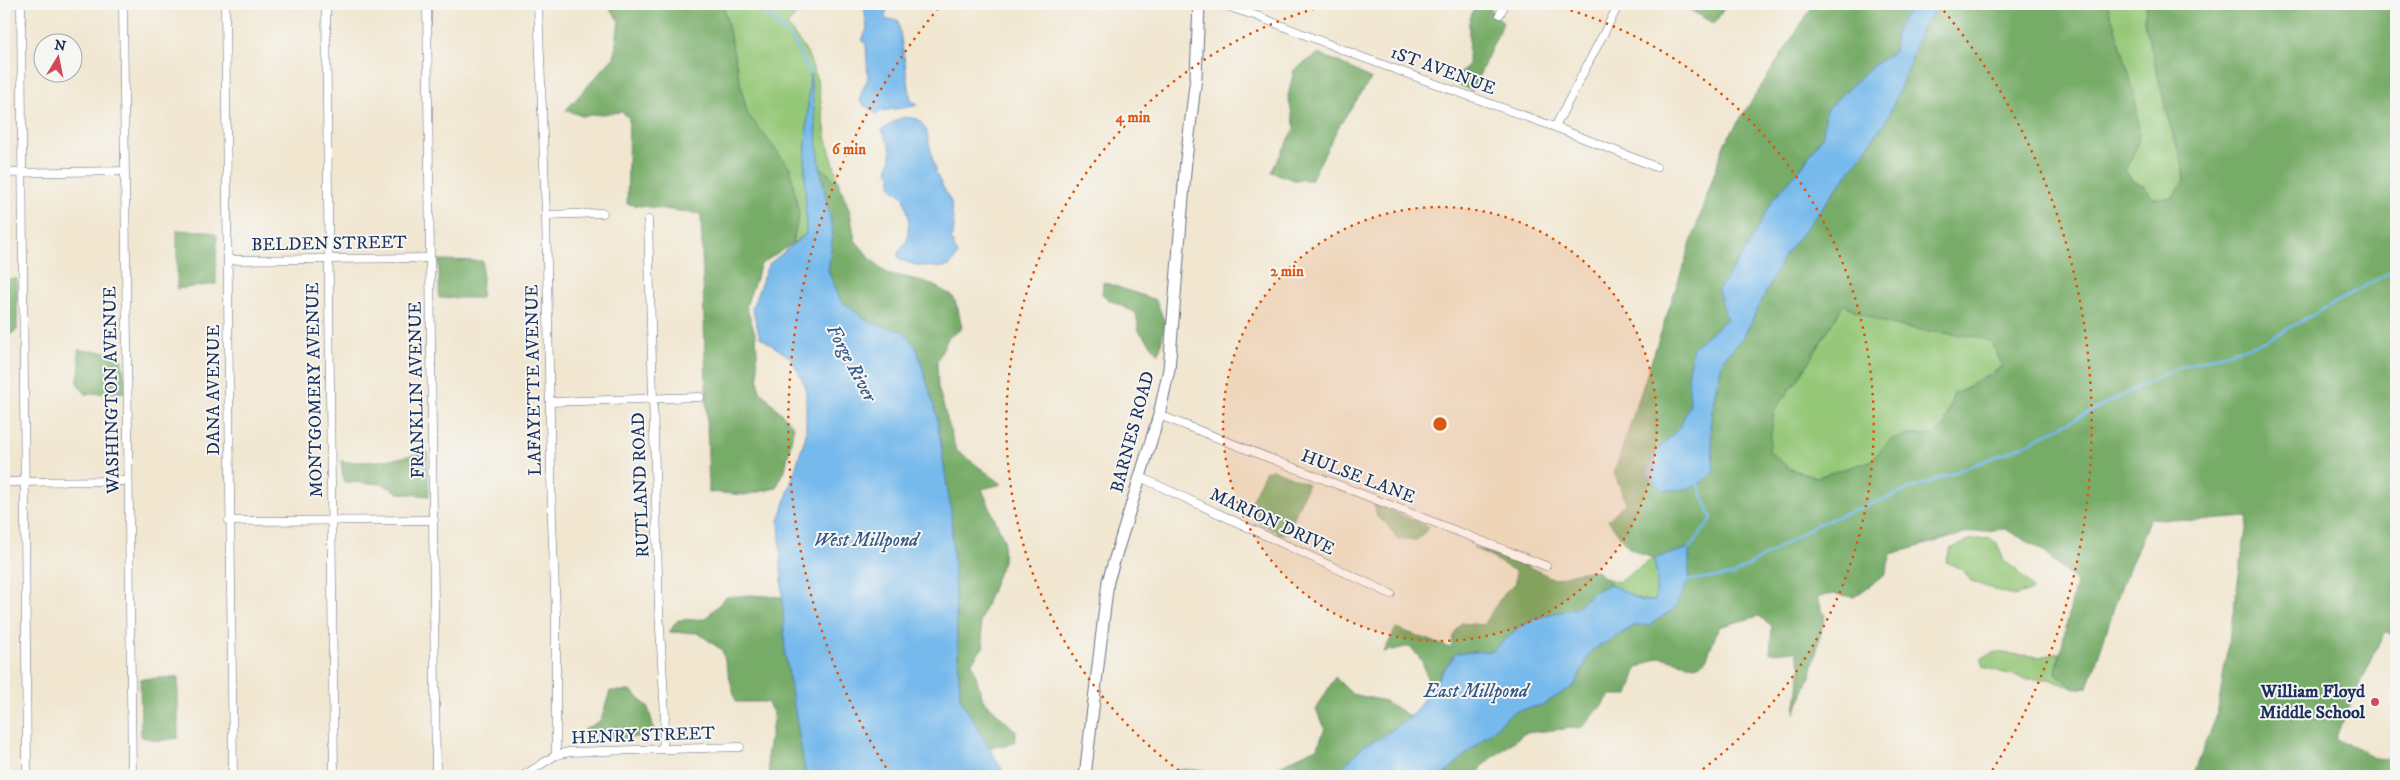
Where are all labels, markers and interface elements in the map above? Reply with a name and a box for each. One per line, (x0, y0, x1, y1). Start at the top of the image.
north arrow (32, 32, 82, 82)
text: N (53, 36, 68, 56)
street label: 1ST AVENUE (1388, 42, 1499, 100)
text: 4 min (1115, 108, 1151, 127)
text: 6 min (832, 140, 866, 159)
street label: BELDEN STREET (251, 232, 407, 256)
text: 2 min (1270, 262, 1304, 281)
street label: MONTGOMERY AVENUE (302, 282, 328, 498)
street label: LAFAYETTE AVENUE (521, 284, 547, 476)
street label: WASHINGTON AVENUE (99, 286, 125, 495)
street label: FRANKLIN AVENUE (404, 301, 430, 479)
water label: Forge River (821, 321, 882, 407)
street label: DANA AVENUE (203, 324, 225, 455)
street label: BARNES ROAD (1106, 369, 1160, 495)
street label: RUTLAND ROAD (627, 412, 655, 558)
centre of rings (1431, 415, 1449, 433)
street label: HULSE LANE (1298, 445, 1418, 509)
street label: MARION DRIVE (1206, 483, 1338, 561)
water label: West Millpond (814, 529, 921, 553)
water label: East Millpond (1423, 680, 1531, 704)
place label: William Floyd Middle School (2260, 681, 2366, 724)
marker: William Floyd Middle School (2369, 696, 2381, 708)
street label: HENRY STREET (571, 722, 716, 750)

